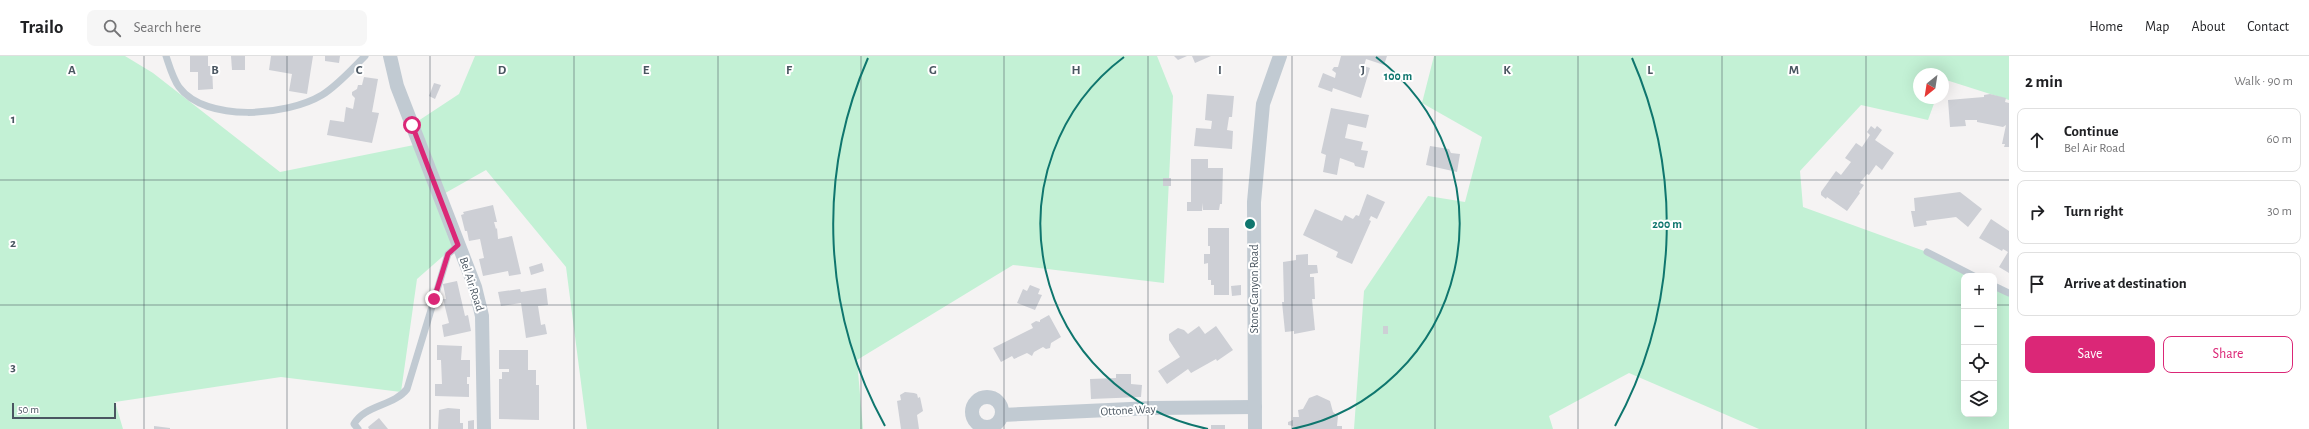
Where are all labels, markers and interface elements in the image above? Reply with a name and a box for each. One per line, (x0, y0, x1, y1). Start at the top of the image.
search box (87, 10, 367, 46)
icon: search (101, 17, 123, 39)
text: Trailo (20, 18, 63, 37)
text: Search here (133, 20, 201, 35)
text: Home (2089, 20, 2123, 34)
text: Map (2145, 20, 2169, 34)
text: About (2191, 20, 2225, 34)
text: Contact (2247, 20, 2289, 34)
text: A (68, 64, 76, 77)
text: B (211, 64, 219, 77)
text: C (356, 64, 363, 77)
text: D (498, 64, 507, 77)
text: E (643, 64, 650, 77)
text: F (786, 64, 793, 77)
text: G (929, 64, 937, 77)
text: H (1071, 64, 1081, 77)
text: I (1218, 64, 1222, 77)
text: J (1361, 64, 1365, 77)
text: K (1503, 64, 1511, 77)
text: L (1647, 64, 1653, 77)
text: M (1789, 64, 1799, 77)
north arrow (1913, 68, 1949, 104)
text: 100 m (1384, 70, 1412, 82)
text: 2 min (2025, 73, 2063, 90)
text: Walk · 90 m (2234, 75, 2293, 88)
text: 1 (11, 113, 15, 126)
route start (403, 116, 421, 134)
text: Continue (2064, 124, 2119, 139)
icon: ahead (2026, 129, 2048, 151)
text: 60 m (2266, 133, 2292, 146)
text: Bel Air Road (2064, 142, 2125, 155)
icon: right (2026, 201, 2048, 223)
text: Turn right (2064, 204, 2123, 219)
text: 30 m (2267, 205, 2292, 218)
centre of rings (1243, 217, 1257, 231)
text: 200 m (1652, 218, 1682, 230)
text: 2 (10, 237, 16, 250)
street label: Stone Canyon Road (1248, 244, 1261, 334)
street label: Bel Air Road (458, 255, 486, 313)
map controls (1961, 273, 1997, 417)
button: + (1961, 273, 1997, 309)
icon: arrive (2026, 273, 2048, 295)
text: Arrive at destination (2064, 276, 2187, 291)
route end (425, 290, 443, 308)
button: − (1961, 309, 1997, 345)
button: Save (2025, 336, 2155, 373)
button: Share (2163, 336, 2293, 373)
button: locate (1961, 345, 1997, 381)
text: 3 (10, 361, 16, 374)
button: layers (1961, 381, 1997, 417)
scale bar (12, 401, 116, 420)
street label: Ottone Way (1100, 403, 1156, 418)
text: 50 m (18, 404, 39, 415)

